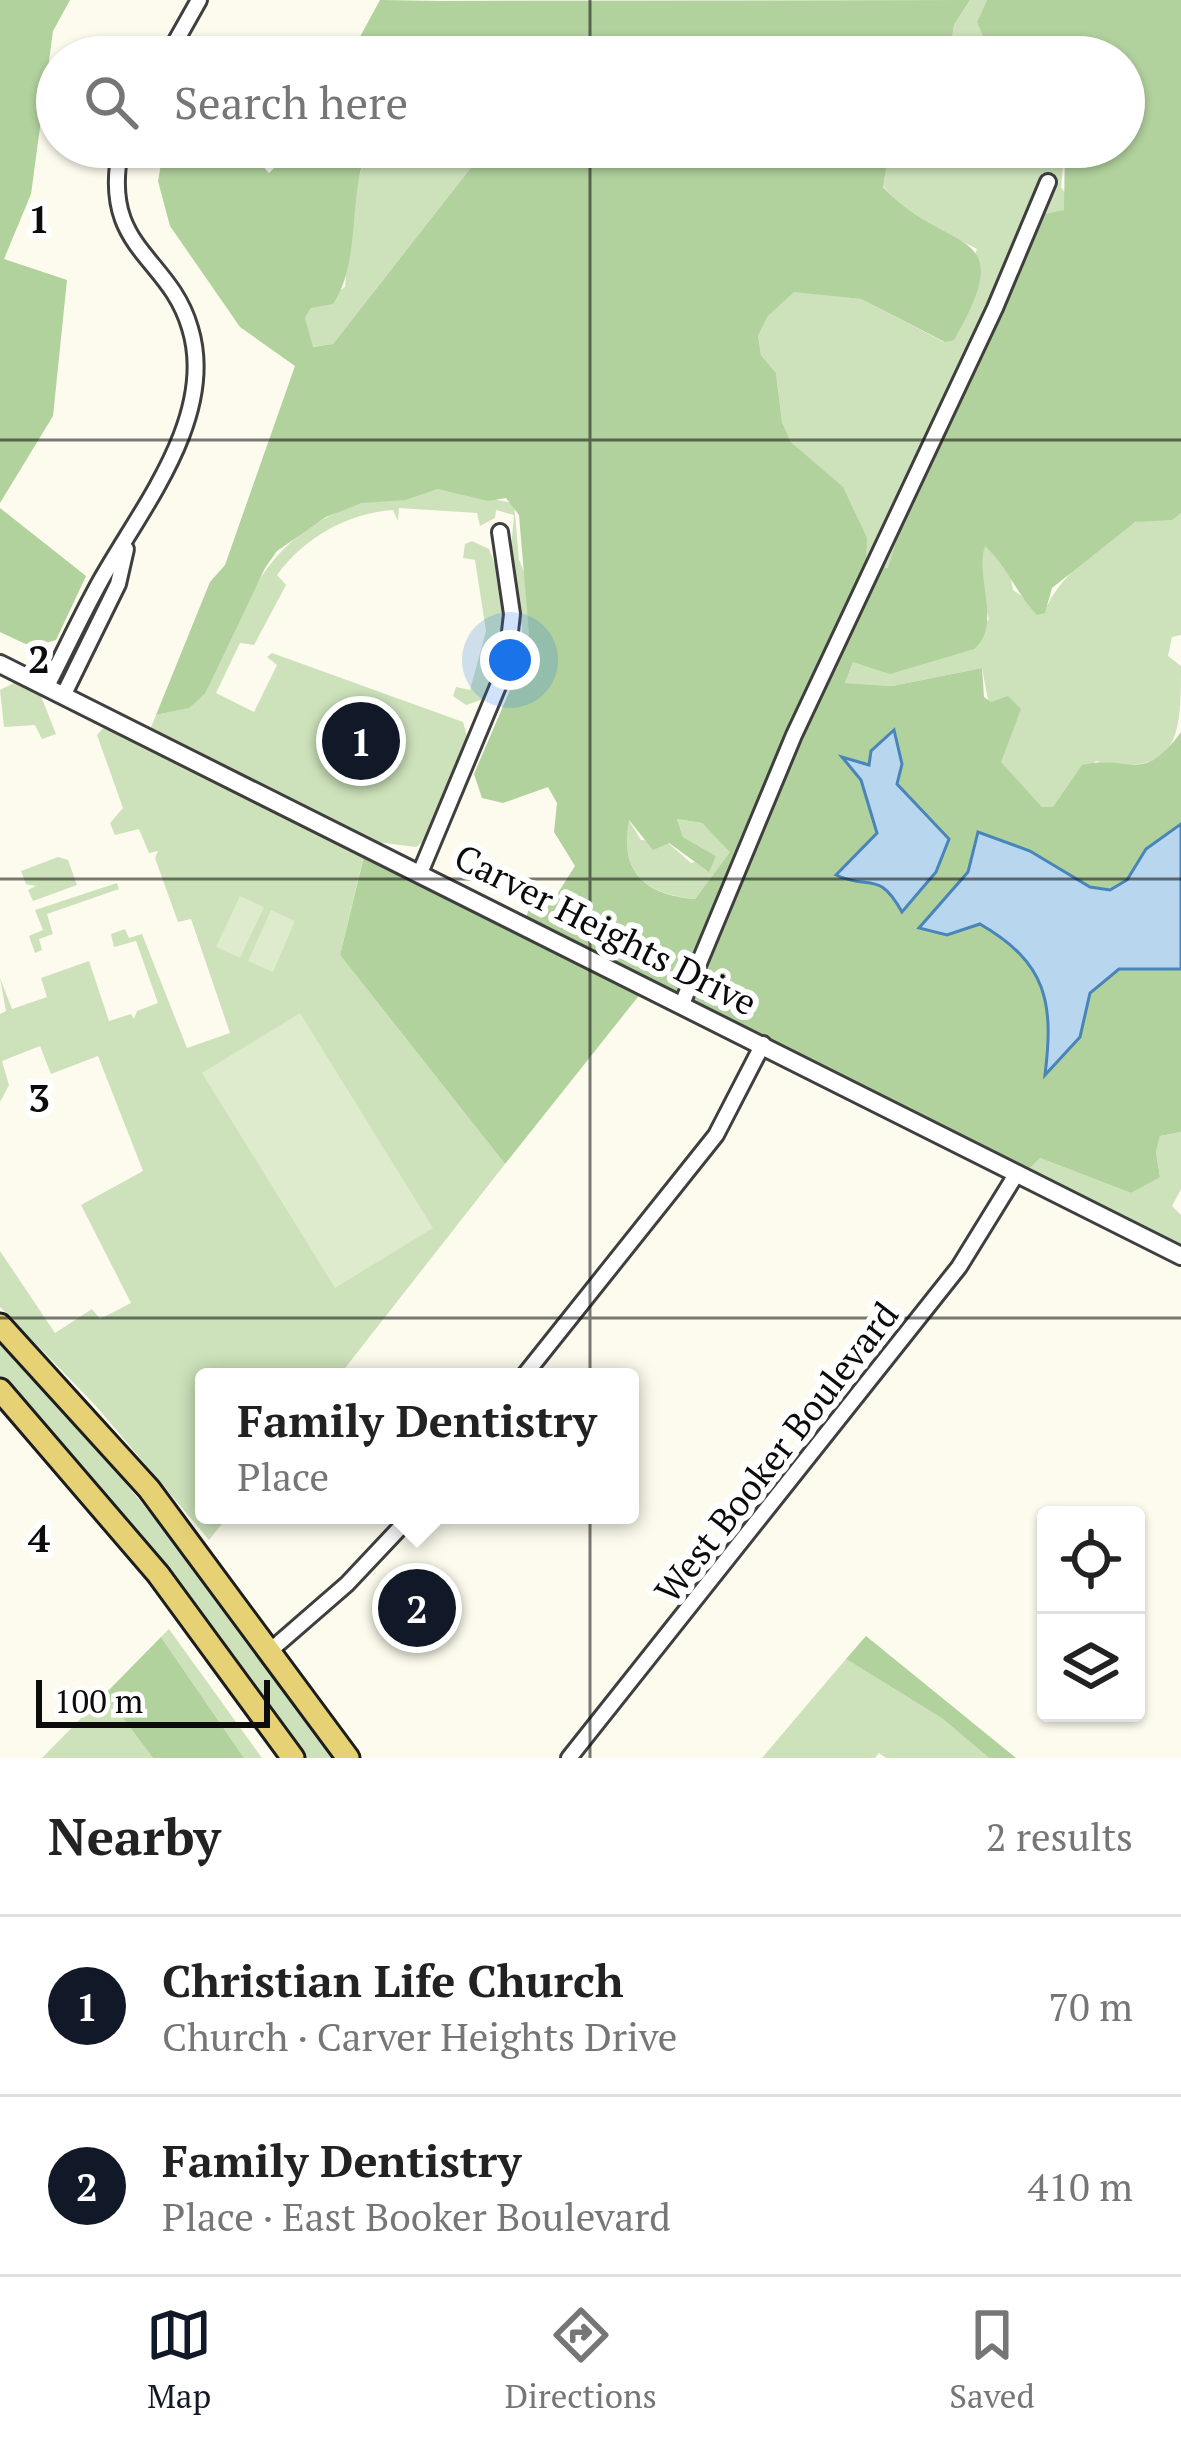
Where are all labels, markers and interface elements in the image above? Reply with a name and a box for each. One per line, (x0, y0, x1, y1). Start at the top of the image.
search box (36, 36, 1145, 168)
icon: search (78, 69, 144, 135)
text: Search here (174, 72, 408, 132)
text: 1 (28, 192, 50, 244)
your location (480, 630, 540, 690)
text: 2 (28, 632, 50, 684)
pin: 1 (322, 696, 400, 786)
street label: Carver Heights Drive (447, 833, 765, 1025)
text: 3 (28, 1071, 50, 1123)
street label: West Booker Boulevard (644, 1292, 908, 1612)
popup (195, 1368, 639, 1524)
text: Family Dentistry (237, 1390, 597, 1450)
text: Place (237, 1450, 329, 1502)
map controls (1037, 1506, 1145, 1722)
button: locate (1037, 1506, 1145, 1614)
text: 4 (28, 1511, 50, 1563)
pin: 2 (378, 1563, 456, 1653)
button: layers (1037, 1614, 1145, 1722)
scale bar (36, 1674, 270, 1727)
text: 100 m (54, 1679, 143, 1722)
text: Nearby (48, 1802, 221, 1870)
text: 2 results (986, 1810, 1133, 1862)
text: Christian Life Church (162, 1950, 624, 2010)
text: 1 (76, 1980, 98, 2032)
text: 70 m (1048, 1980, 1133, 2032)
text: Church · Carver Heights Drive (162, 2010, 677, 2062)
text: Family Dentistry (162, 2130, 521, 2190)
text: 2 (76, 2160, 98, 2212)
text: 410 m (1028, 2160, 1133, 2212)
text: Place · East Booker Boulevard (162, 2190, 671, 2242)
tab: Map (146, 2302, 212, 2417)
tab: Directions (505, 2302, 657, 2417)
tab: Saved (949, 2302, 1035, 2417)

